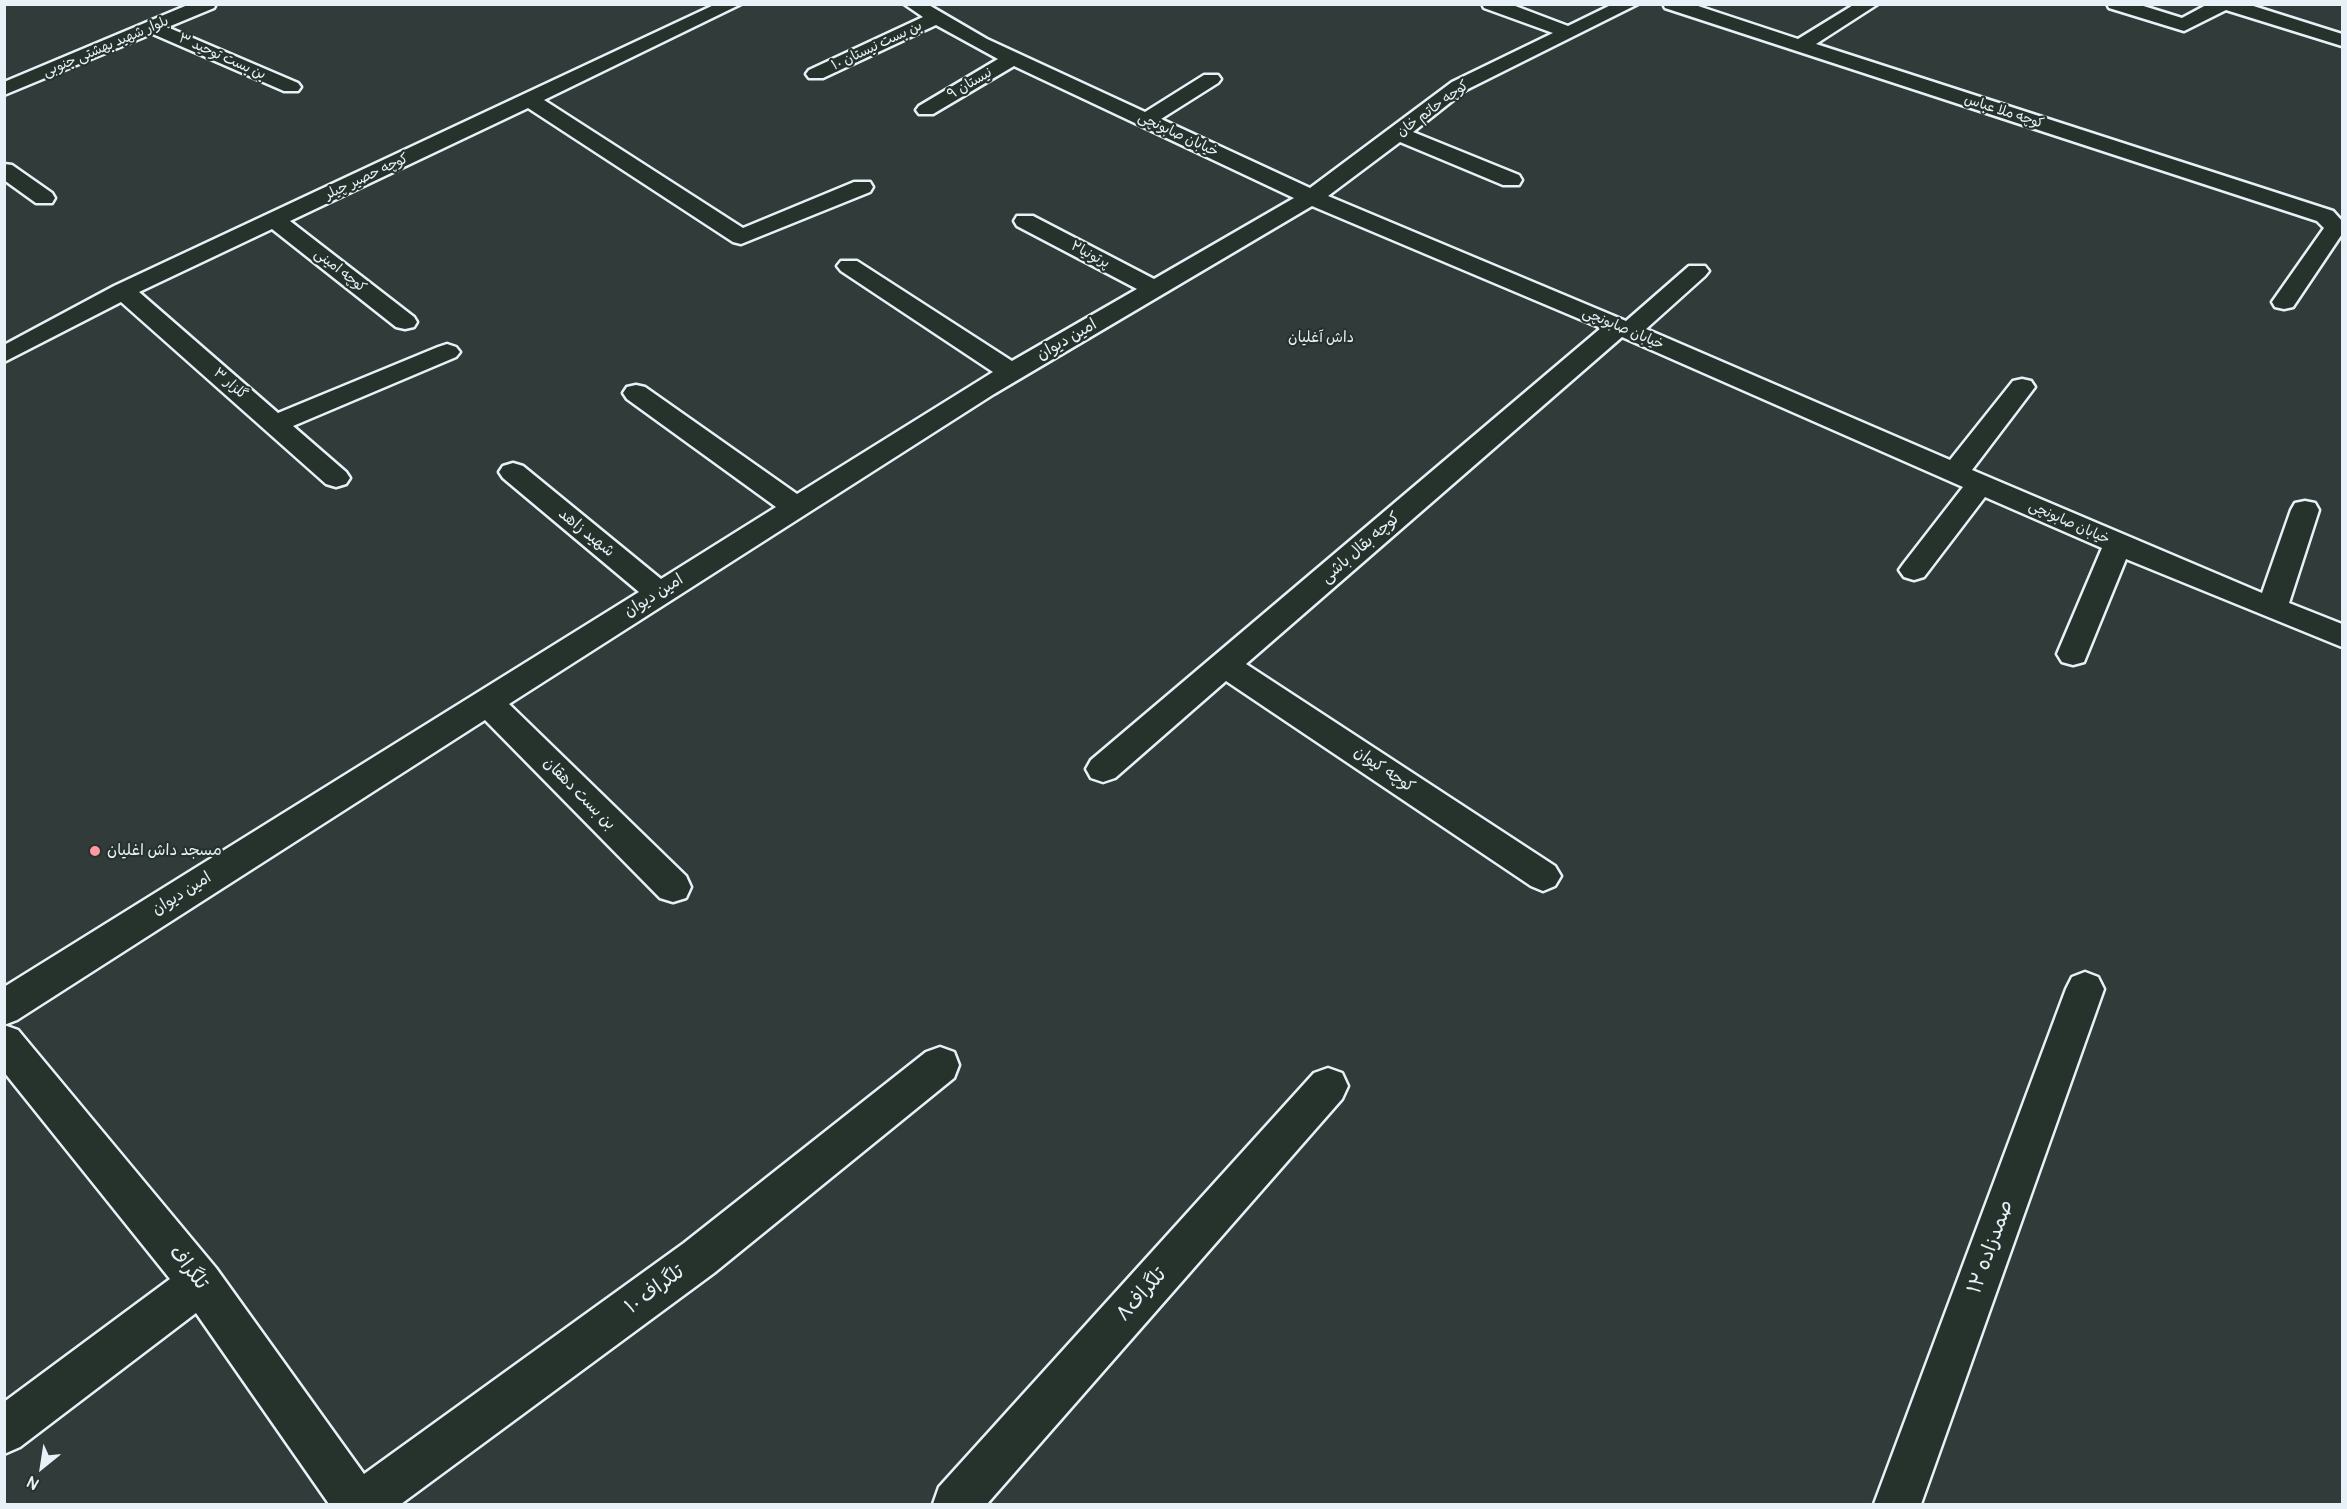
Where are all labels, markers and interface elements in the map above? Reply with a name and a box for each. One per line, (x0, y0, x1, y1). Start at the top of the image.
street label: بلوار شهید بهشتی جنوبی (41, 13, 171, 81)
street label: بن بست نیستان ۱۰ (829, 18, 925, 74)
street label: ۳ بن بست توحید (176, 30, 268, 84)
street label: نیستان ۹ (945, 65, 995, 103)
street label: کوچه حاتم خان (1394, 77, 1472, 141)
street label: کوچه ملا عباس (1962, 91, 2046, 133)
street label: خیابان صابونچی (1135, 109, 1221, 161)
street label: کوچه حصیر چیلر (323, 150, 411, 204)
street label: پرتونیا۲ (1068, 238, 1112, 272)
street label: کوچه امینی (311, 246, 369, 296)
street label: خیابان صابونچی (1580, 304, 1666, 354)
street label: امین دیوان (1034, 315, 1100, 365)
district label: داش آغلیان (1288, 329, 1354, 347)
street label: گلزار ۳ (210, 365, 250, 403)
street label: خیابان صابونچی (2026, 498, 2112, 548)
street label: شهید زاهد (554, 504, 618, 562)
street label: کوچه بقال باشی (1317, 508, 1405, 588)
street label: امین دیوان (621, 570, 687, 622)
street label: کوچه کیوان (1350, 743, 1418, 797)
street label: بن بست دهقان (539, 754, 619, 834)
place label: مسجد داش اغلیان (107, 841, 222, 861)
marker: مسجد داش اغلیان (88, 844, 102, 858)
street label: امین دیوان (149, 868, 215, 920)
street label: صمدزاده ۱۲ (1963, 1197, 2019, 1297)
street label: تلگراف (163, 1241, 213, 1295)
street label: تلگراف ۱۰ (621, 1260, 689, 1320)
street label: تلگراف۸ (1112, 1263, 1172, 1327)
north arrow (12, 1437, 72, 1497)
text: N (23, 1471, 43, 1494)

